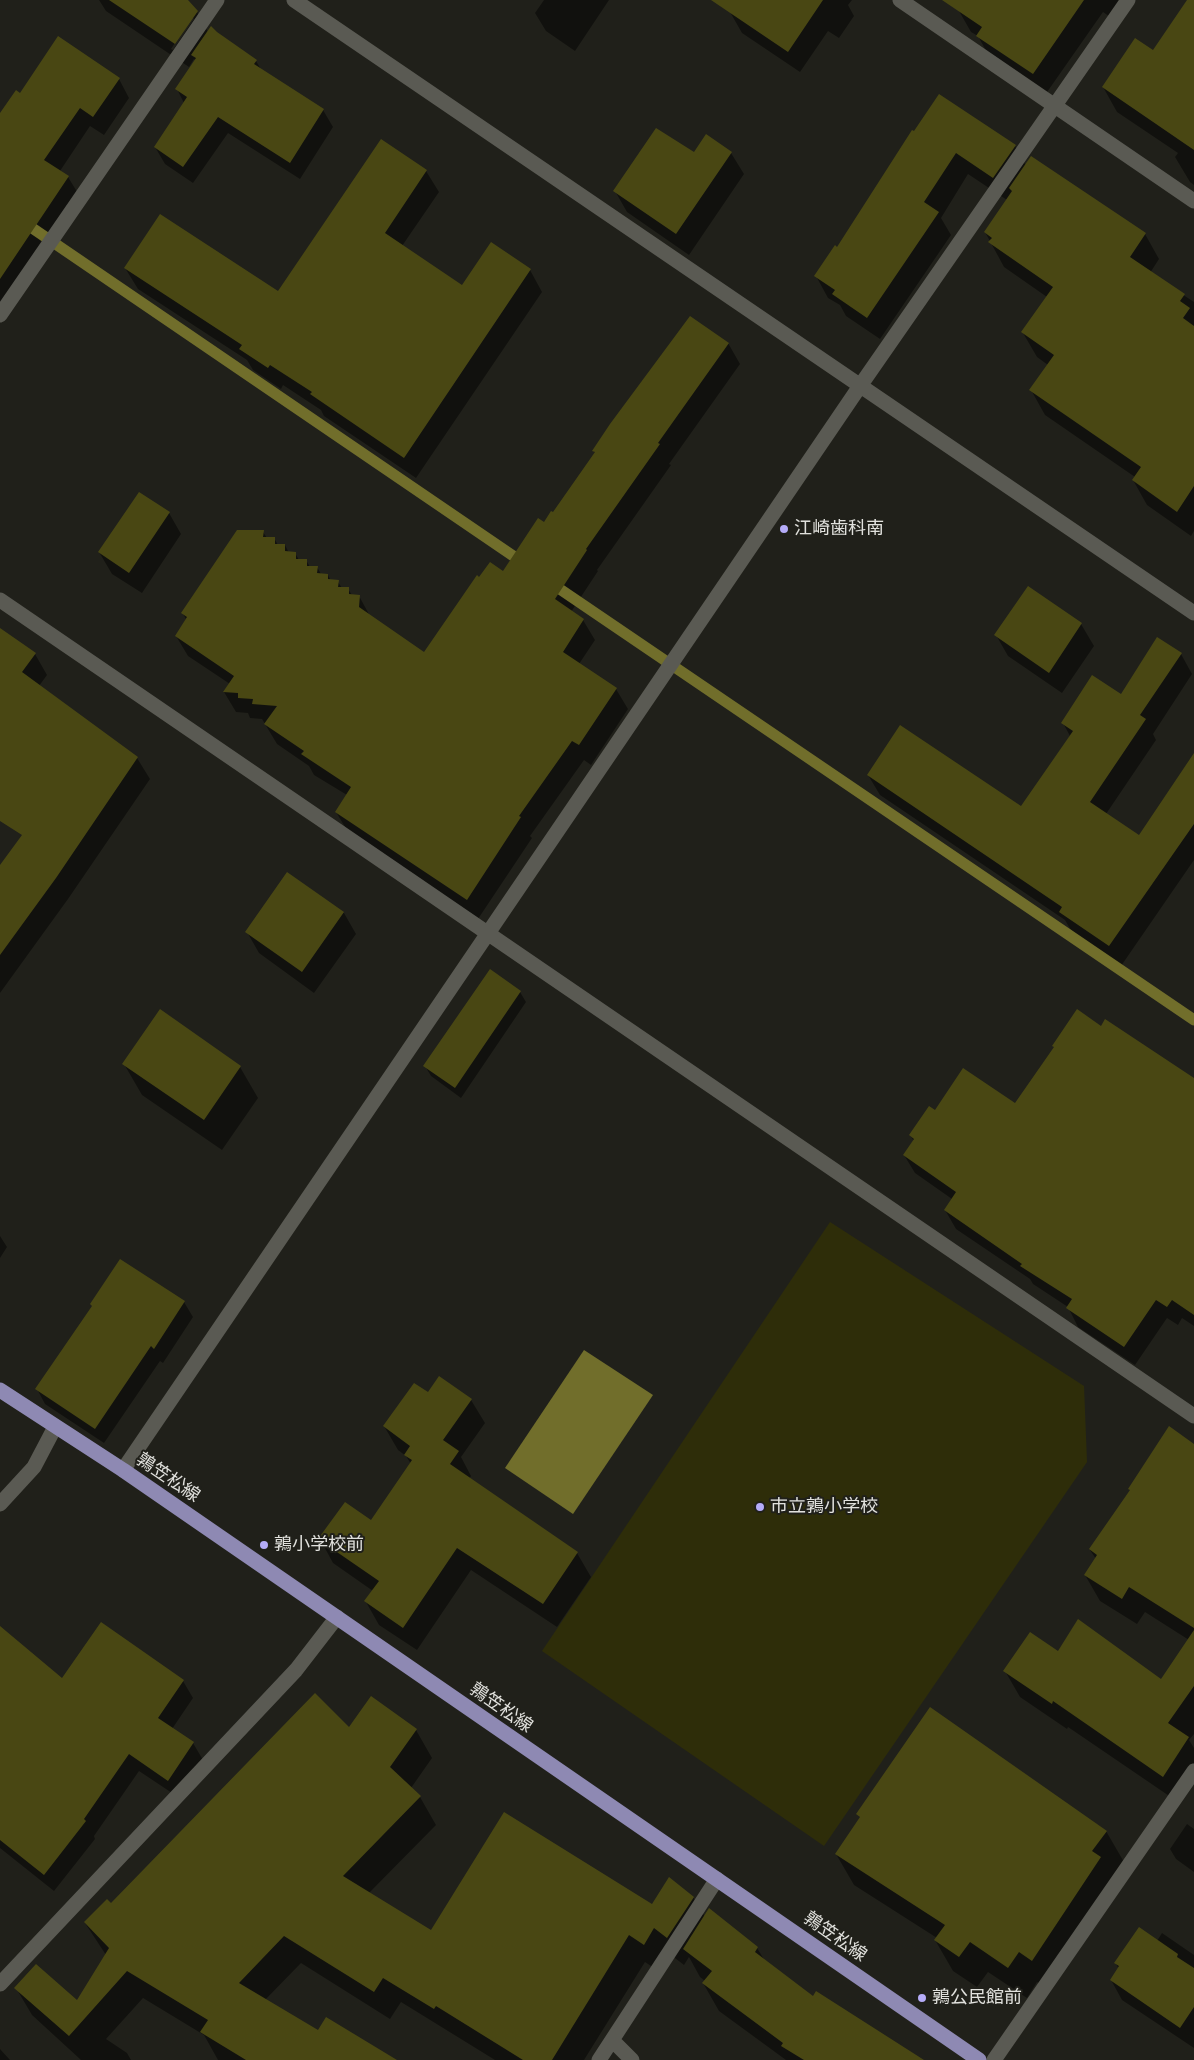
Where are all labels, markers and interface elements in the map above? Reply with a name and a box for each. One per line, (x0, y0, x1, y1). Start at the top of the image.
place label: 江崎歯科南 (794, 518, 884, 540)
marker: 江崎歯科南 (778, 523, 790, 535)
street label: 鶉笠松線 (132, 1449, 204, 1507)
place label: 市立鶉小学校 (770, 1496, 878, 1518)
marker: 市立鶉小学校 (754, 1501, 766, 1513)
place label: 鶉小学校前 (274, 1534, 364, 1556)
marker: 鶉小学校前 (258, 1539, 270, 1551)
street label: 鶉笠松線 (465, 1679, 537, 1737)
street label: 鶉笠松線 (799, 1908, 871, 1966)
place label: 鶉公民館前 (932, 1987, 1022, 2009)
marker: 鶉公民館前 (916, 1992, 928, 2004)

